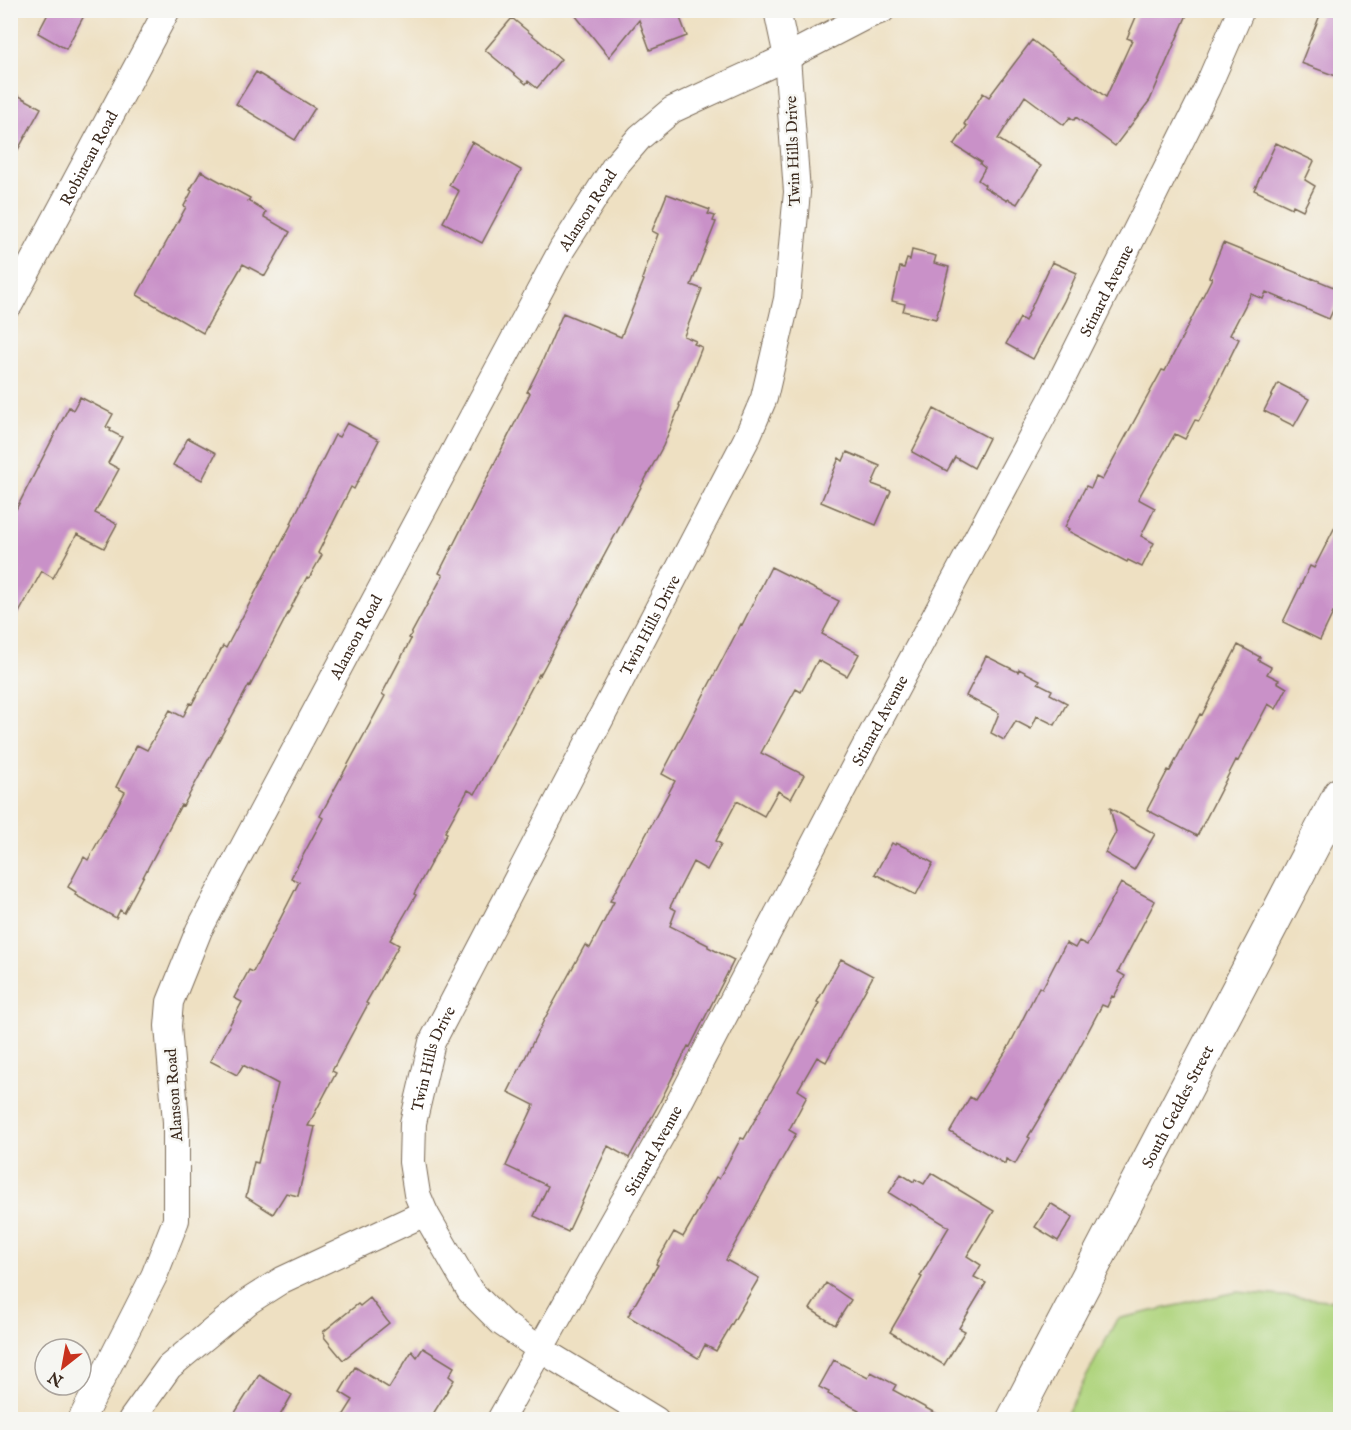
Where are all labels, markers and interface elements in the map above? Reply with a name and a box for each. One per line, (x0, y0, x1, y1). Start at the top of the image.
street label: Twin Hills Drive (782, 95, 806, 206)
street label: Robineau Road (57, 107, 124, 209)
street label: Alanson Road (555, 166, 623, 256)
street label: Stinard Avenue (1077, 242, 1139, 341)
street label: Twin Hills Drive (617, 572, 686, 679)
street label: Alanson Road (326, 591, 388, 684)
street label: Stinard Avenue (849, 672, 914, 770)
street label: Twin Hills Drive (408, 1003, 461, 1114)
street label: South Geddes Street (1138, 1042, 1219, 1172)
street label: Alanson Road (162, 1047, 188, 1143)
street label: Stinard Avenue (621, 1103, 688, 1200)
north arrow (33, 1337, 93, 1397)
text: N (45, 1366, 68, 1391)

